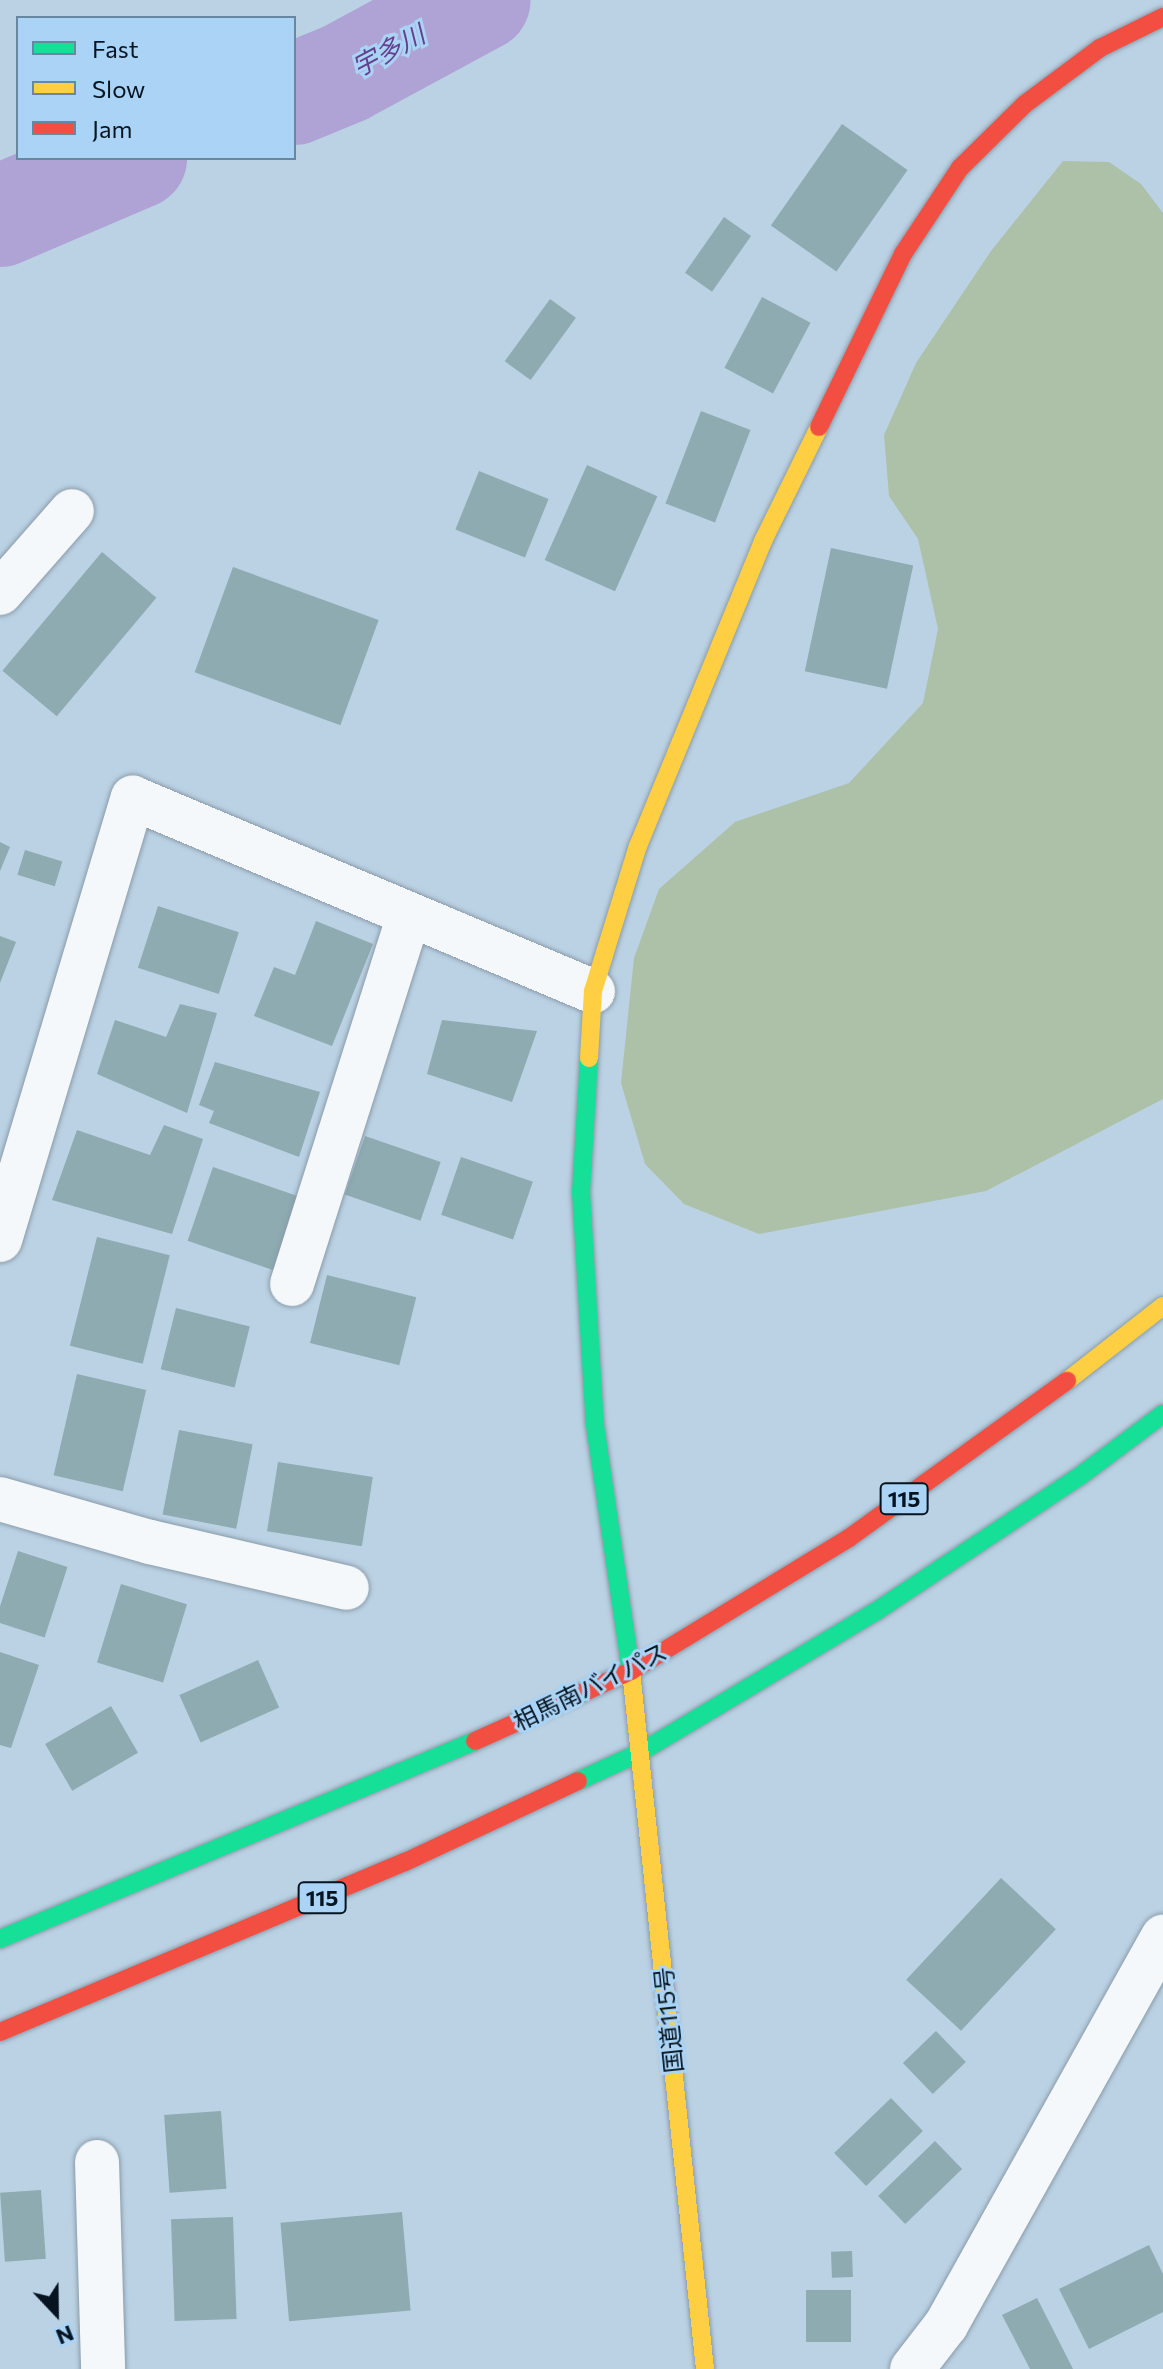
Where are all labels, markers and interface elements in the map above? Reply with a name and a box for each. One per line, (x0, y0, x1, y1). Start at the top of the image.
legend (16, 16, 296, 160)
water label: 宇多川 (346, 18, 430, 82)
text: Fast (92, 34, 139, 63)
text: Slow (92, 74, 145, 103)
text: Jam (92, 114, 132, 143)
road number: 115 (878, 1481, 930, 1517)
street label: 相馬南バイパス (508, 1636, 672, 1736)
road number: 115 (296, 1880, 348, 1916)
street label: 国道115号 (648, 1966, 688, 2074)
north arrow (16, 2273, 96, 2353)
text: N (52, 2320, 78, 2351)

